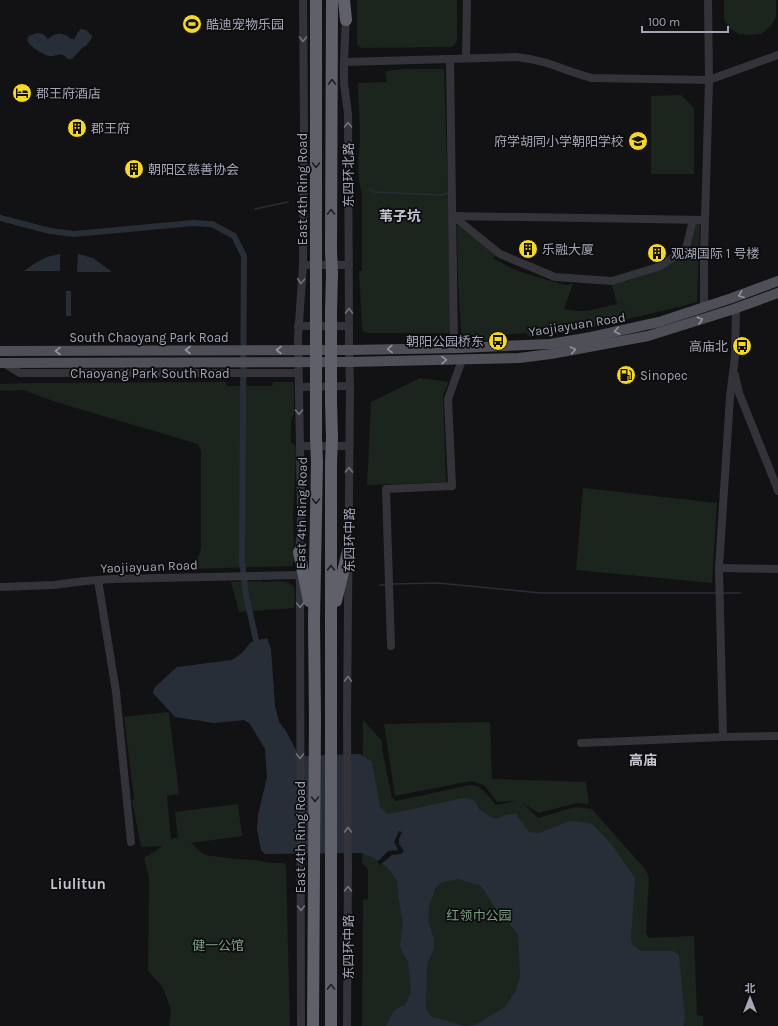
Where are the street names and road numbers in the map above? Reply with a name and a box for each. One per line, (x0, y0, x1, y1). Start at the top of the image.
street label: East 4th Ring Road (295, 133, 310, 245)
street label: 东四环北路 (341, 142, 356, 208)
street label: Yaojiayuan Road (528, 309, 626, 340)
street label: South Chaoyang Park Road (69, 330, 229, 345)
street label: Chaoyang Park South Road (70, 366, 230, 381)
street label: East 4th Ring Road (293, 457, 310, 569)
street label: 东四环中路 (342, 507, 357, 573)
street label: Yaojiayuan Road (100, 557, 198, 576)
street label: East 4th Ring Road (293, 781, 308, 893)
street label: 东四环中路 (341, 914, 356, 980)

